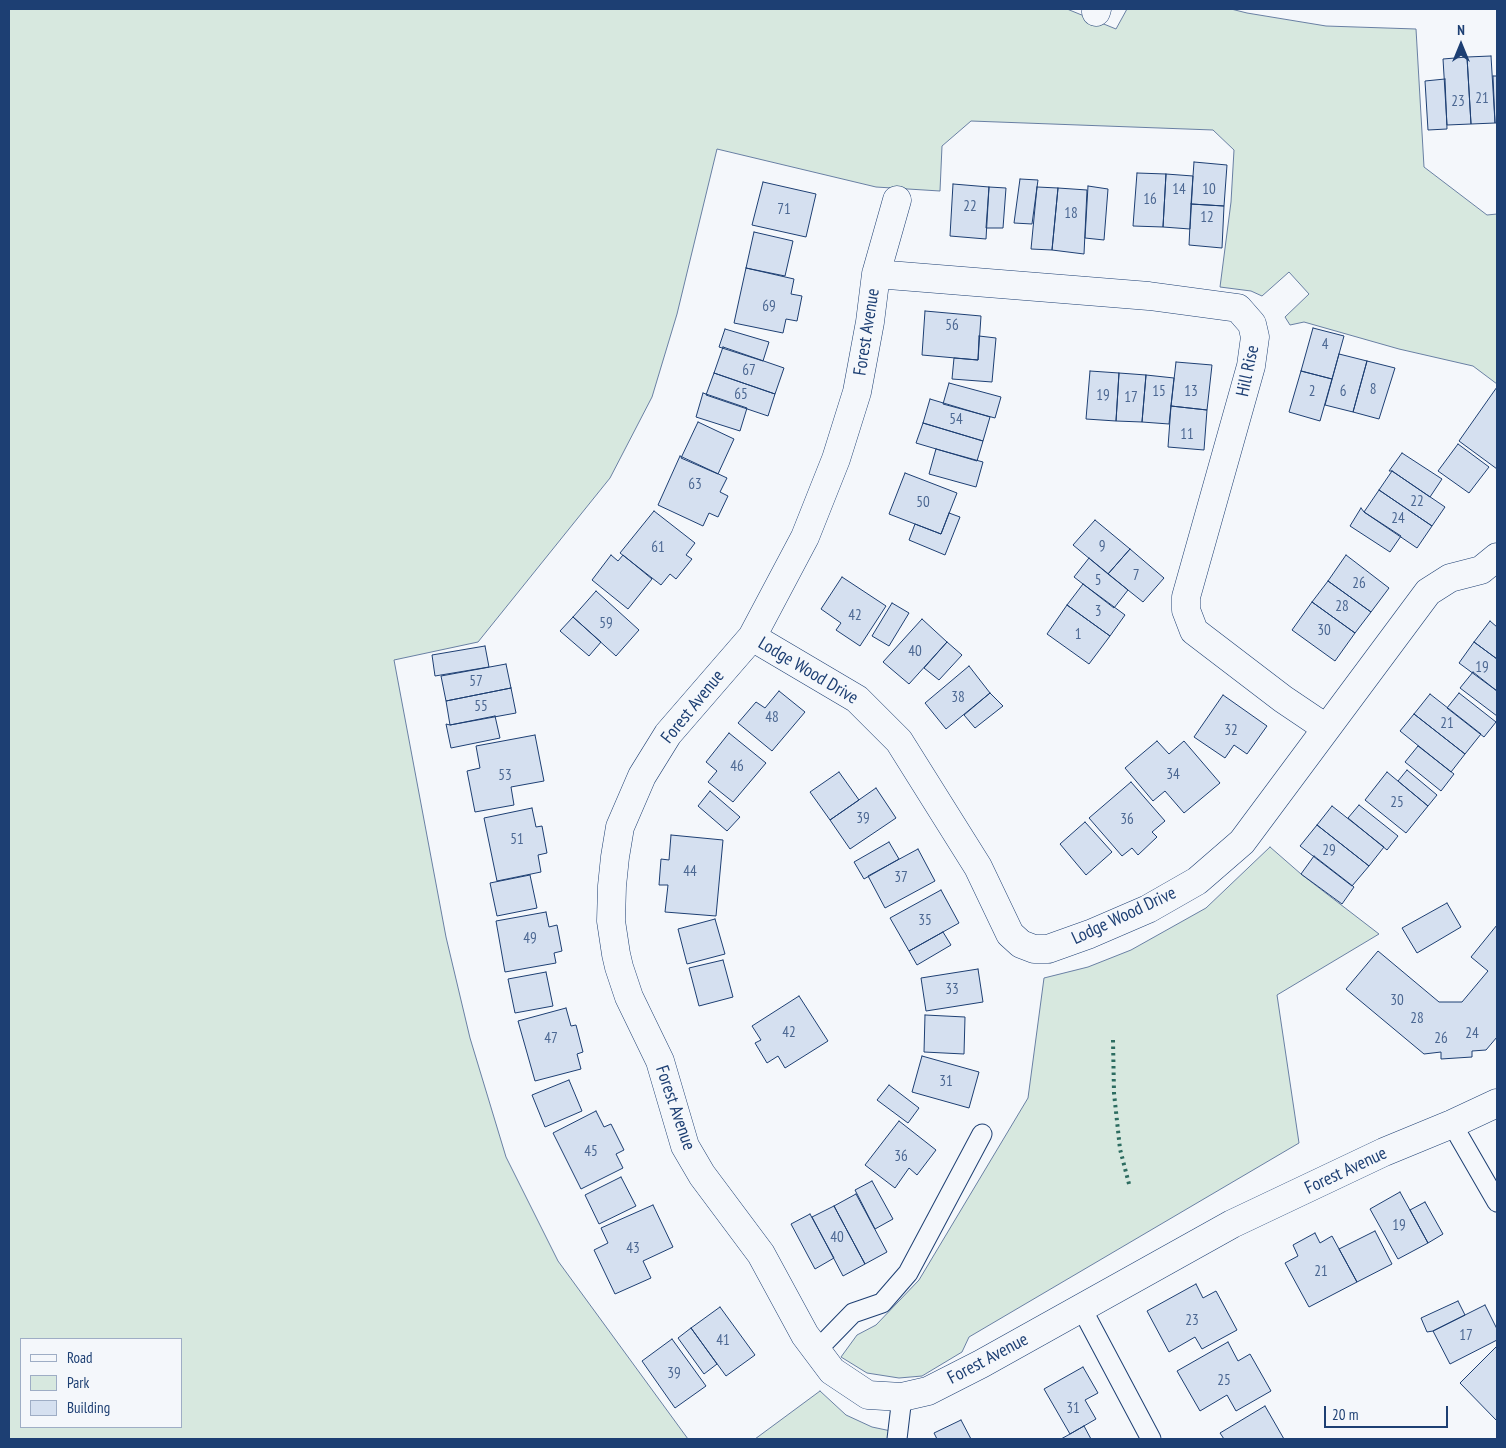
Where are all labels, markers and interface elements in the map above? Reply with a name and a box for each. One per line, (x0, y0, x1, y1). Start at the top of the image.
north arrow (1436, 20, 1486, 70)
text: N (1457, 21, 1465, 39)
house number: 21 (1475, 90, 1489, 108)
house number: 23 (1451, 93, 1465, 111)
house number: 14 (1172, 181, 1186, 199)
house number: 10 (1202, 181, 1216, 199)
house number: 16 (1143, 191, 1157, 209)
house number: 22 (963, 198, 977, 216)
house number: 71 (777, 201, 791, 219)
house number: 18 (1064, 205, 1078, 223)
house number: 12 (1200, 209, 1214, 227)
street label: Forest Avenue (849, 287, 885, 377)
house number: 69 (762, 298, 776, 316)
house number: 56 (945, 317, 959, 335)
house number: 4 (1322, 336, 1328, 354)
street label: Hill Rise (1232, 343, 1264, 399)
house number: 67 (742, 362, 756, 380)
house number: 8 (1370, 381, 1376, 399)
house number: 15 (1152, 383, 1166, 401)
house number: 13 (1184, 383, 1198, 401)
house number: 2 (1309, 383, 1315, 401)
house number: 6 (1340, 383, 1346, 401)
house number: 65 (734, 386, 748, 404)
house number: 19 (1096, 387, 1110, 405)
house number: 17 (1124, 389, 1138, 407)
house number: 54 (949, 411, 963, 429)
house number: 11 (1180, 426, 1194, 444)
house number: 63 (688, 476, 702, 494)
house number: 22 (1410, 493, 1424, 511)
house number: 50 (916, 494, 930, 512)
house number: 24 (1391, 510, 1405, 528)
house number: 9 (1099, 538, 1105, 556)
house number: 61 (651, 539, 665, 557)
house number: 7 (1133, 567, 1139, 585)
house number: 5 (1095, 572, 1101, 590)
house number: 26 (1352, 575, 1366, 593)
house number: 28 (1335, 598, 1349, 616)
house number: 3 (1095, 603, 1101, 621)
house number: 42 (848, 607, 862, 625)
house number: 59 (599, 615, 613, 633)
house number: 30 (1317, 622, 1331, 640)
house number: 1 (1075, 626, 1081, 644)
street label: Lodge Wood Drive (754, 633, 862, 709)
house number: 40 (908, 643, 922, 661)
house number: 19 (1475, 659, 1489, 677)
street label: Forest Avenue (657, 666, 729, 748)
house number: 57 (469, 673, 483, 691)
house number: 38 (951, 689, 965, 707)
house number: 55 (474, 698, 488, 716)
house number: 48 (765, 709, 779, 727)
house number: 21 (1440, 715, 1454, 733)
house number: 32 (1224, 722, 1238, 740)
house number: 46 (730, 758, 744, 776)
house number: 34 (1166, 766, 1180, 784)
house number: 53 (498, 767, 512, 785)
house number: 25 (1390, 794, 1404, 812)
house number: 39 (856, 810, 870, 828)
house number: 36 (1120, 811, 1134, 829)
house number: 51 (510, 831, 524, 849)
house number: 29 (1322, 842, 1336, 860)
house number: 44 (683, 863, 697, 881)
house number: 37 (894, 869, 908, 887)
street label: Lodge Wood Drive (1068, 882, 1180, 950)
house number: 35 (918, 912, 932, 930)
house number: 49 (523, 930, 537, 948)
house number: 33 (945, 981, 959, 999)
house number: 30 (1390, 992, 1404, 1010)
house number: 28 (1410, 1010, 1424, 1028)
house number: 42 (782, 1024, 796, 1042)
house number: 24 (1465, 1025, 1479, 1043)
house number: 47 (544, 1030, 558, 1048)
house number: 26 (1434, 1030, 1448, 1048)
street label: Forest Avenue (650, 1063, 700, 1153)
house number: 31 (939, 1073, 953, 1091)
house number: 45 (584, 1143, 598, 1161)
street label: Forest Avenue (1302, 1143, 1390, 1199)
house number: 36 (894, 1148, 908, 1166)
house number: 19 (1392, 1217, 1406, 1235)
house number: 40 (830, 1229, 844, 1247)
house number: 43 (626, 1240, 640, 1258)
house number: 21 (1314, 1263, 1328, 1281)
house number: 23 (1185, 1312, 1199, 1330)
house number: 17 (1459, 1327, 1473, 1345)
street label: Forest Avenue (944, 1329, 1032, 1389)
house number: 41 (716, 1332, 730, 1350)
legend (20, 1338, 182, 1428)
text: Road (67, 1348, 93, 1367)
house number: 39 (667, 1365, 681, 1383)
house number: 25 (1217, 1372, 1231, 1390)
text: Park (67, 1373, 89, 1392)
scale bar (1326, 1396, 1450, 1428)
text: Building (67, 1398, 110, 1417)
house number: 31 (1066, 1400, 1080, 1418)
text: 20 m (1332, 1405, 1358, 1424)

